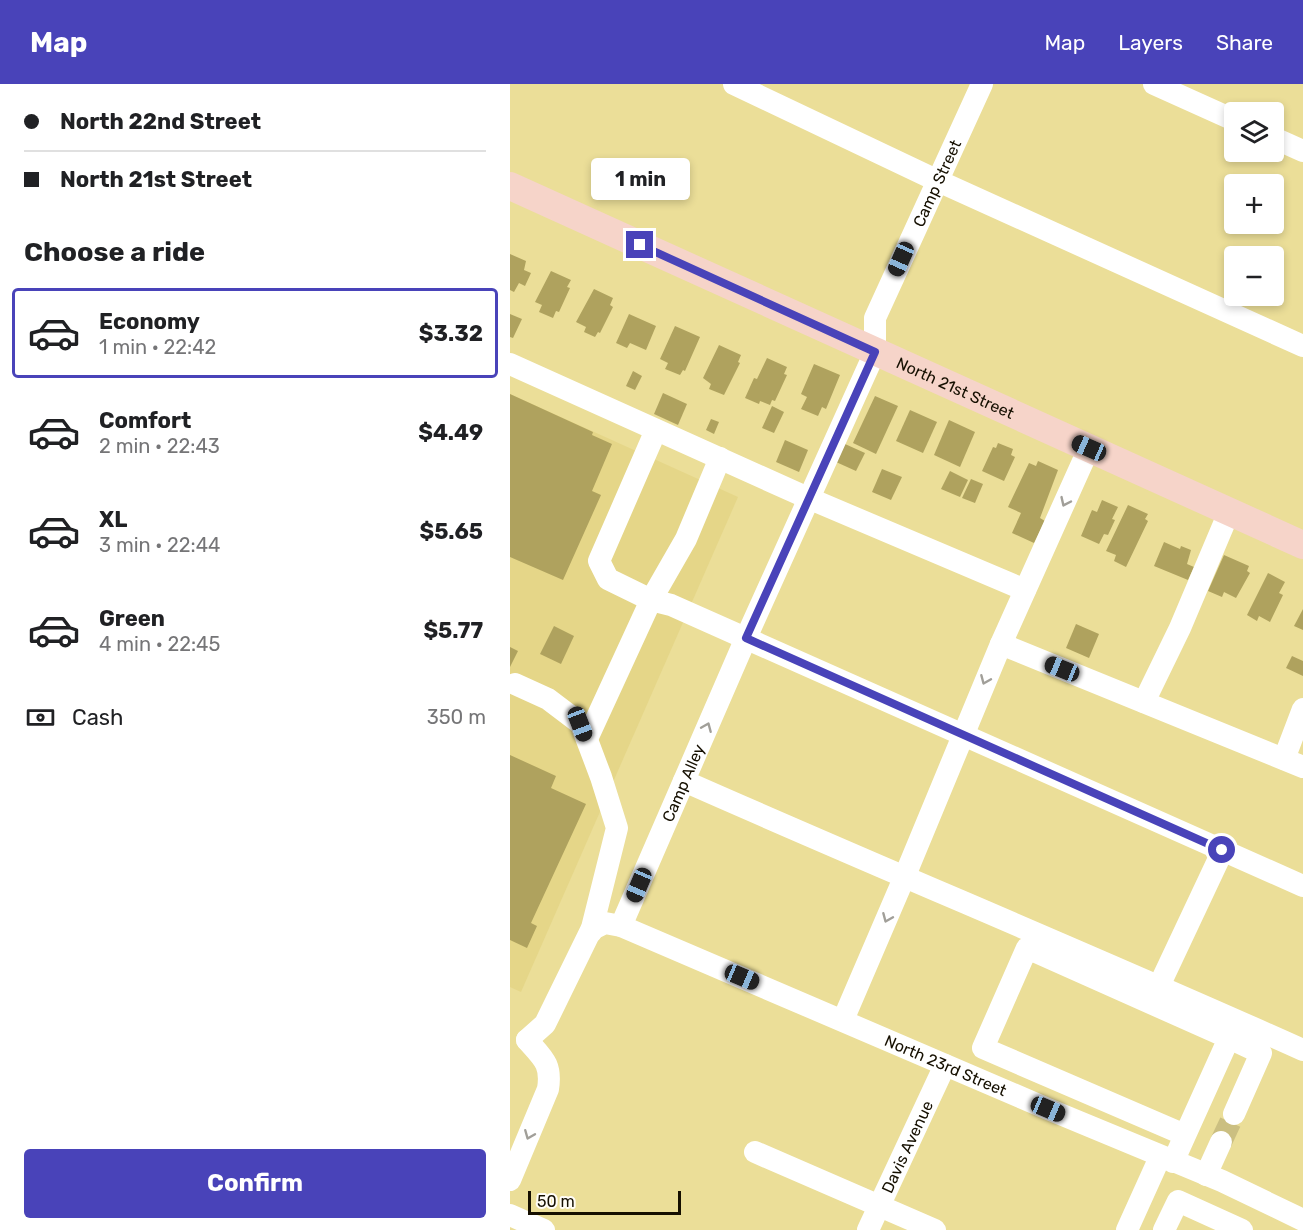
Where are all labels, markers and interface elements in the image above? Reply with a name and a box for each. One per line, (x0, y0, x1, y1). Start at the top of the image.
text: Map (30, 26, 87, 59)
text: Map (1044, 30, 1085, 55)
text: Layers (1118, 30, 1183, 55)
text: Share (1216, 30, 1273, 55)
map controls (1224, 102, 1284, 306)
button: layers (1224, 102, 1284, 162)
text: North 22nd Street (60, 108, 261, 135)
street label: Camp Street (909, 137, 965, 230)
callout: 1 min (590, 158, 690, 200)
text: North 21st Street (60, 166, 252, 193)
text: 1 min (615, 167, 666, 191)
button: + (1224, 174, 1284, 234)
route end (626, 231, 653, 258)
text: Choose a ride (24, 236, 205, 268)
car (885, 239, 917, 279)
button: − (1224, 246, 1284, 306)
icon: car (27, 306, 81, 360)
text: Economy (99, 308, 200, 335)
text: $3.32 (419, 320, 483, 347)
text: 1 min · 22:42 (99, 335, 216, 359)
street label: North 21st Street (894, 353, 1017, 423)
icon: car (27, 405, 81, 459)
text: Comfort (99, 407, 191, 434)
text: $4.49 (418, 419, 483, 446)
car (1069, 432, 1109, 464)
text: 2 min · 22:43 (99, 434, 220, 458)
one-way arrow (1060, 495, 1072, 506)
icon: car (27, 504, 81, 558)
text: XL (99, 506, 127, 533)
text: $5.65 (420, 518, 483, 545)
text: 3 min · 22:44 (99, 533, 221, 557)
icon: car (27, 603, 81, 657)
text: Green (99, 605, 165, 632)
text: $5.77 (423, 617, 483, 644)
text: 4 min · 22:45 (99, 632, 220, 656)
car (1042, 654, 1082, 684)
one-way arrow (980, 673, 992, 684)
icon: cash (24, 701, 57, 734)
text: Cash (72, 704, 123, 731)
car (565, 704, 595, 744)
text: 350 m (427, 705, 486, 729)
one-way arrow (700, 723, 712, 734)
street label: Camp Alley (658, 741, 708, 825)
route start (1208, 836, 1235, 863)
car (624, 865, 654, 905)
one-way arrow (882, 912, 894, 923)
car (722, 962, 762, 992)
street label: North 23rd Street (882, 1031, 1010, 1100)
car (1028, 1094, 1068, 1124)
street label: Davis Avenue (877, 1097, 937, 1196)
one-way arrow (524, 1128, 536, 1139)
button: Confirm (24, 1149, 486, 1218)
scale bar (528, 1188, 681, 1216)
text: 50 m (537, 1192, 575, 1211)

